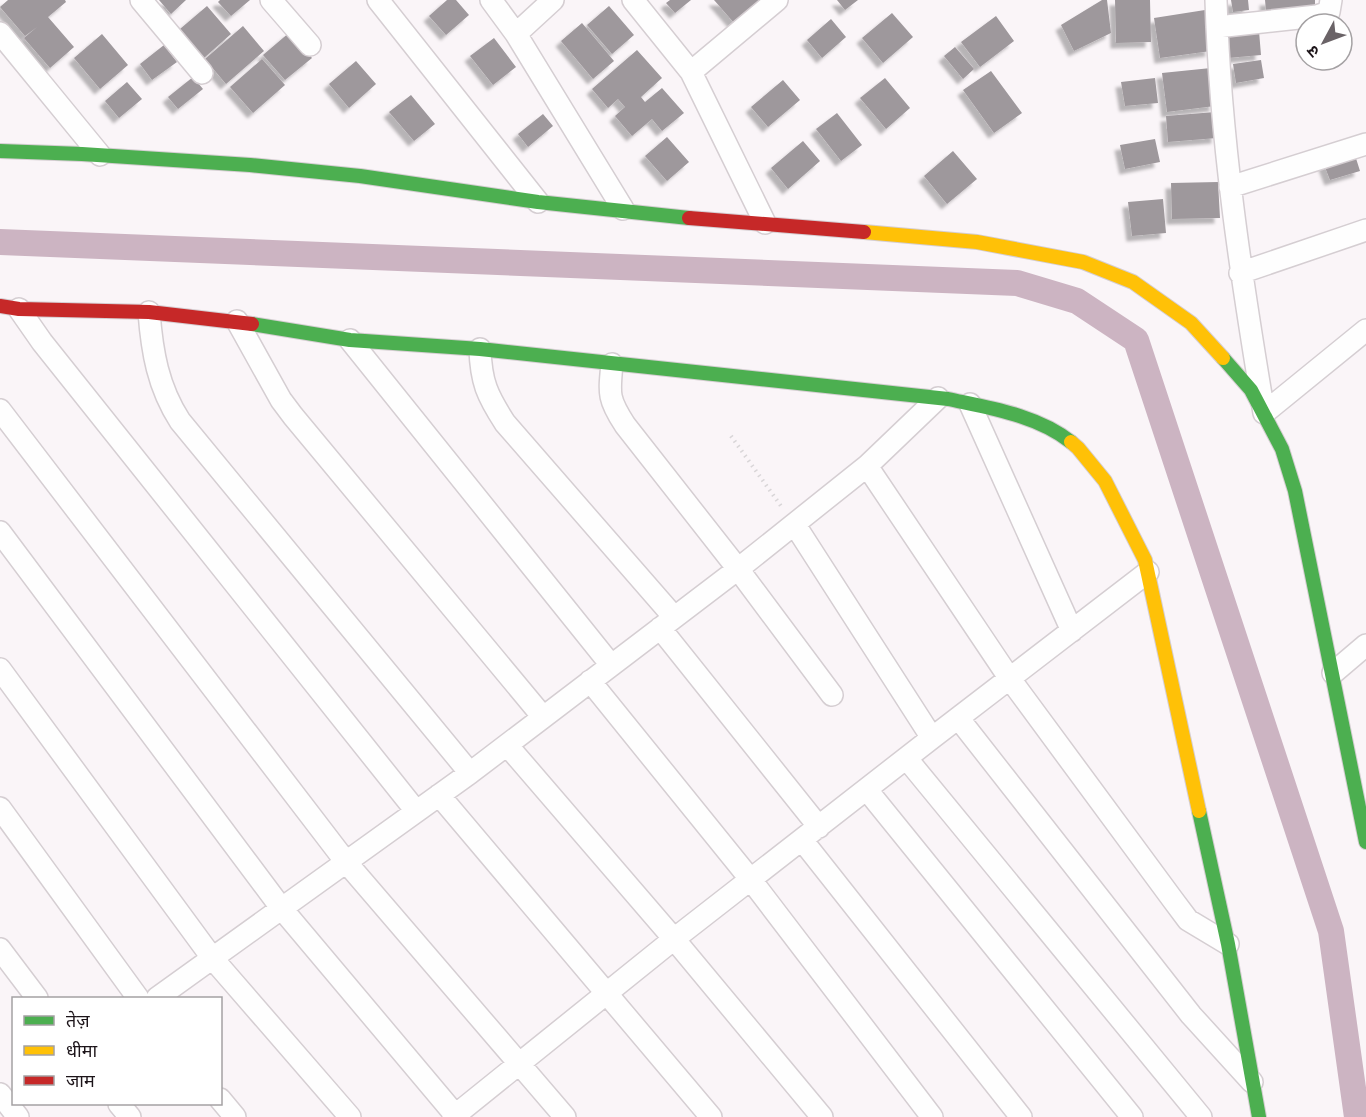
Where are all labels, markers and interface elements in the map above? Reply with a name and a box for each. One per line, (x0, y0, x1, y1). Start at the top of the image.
north arrow (1294, 12, 1354, 72)
text: उ (1303, 42, 1323, 61)
legend (12, 997, 222, 1105)
text: तेज़ (66, 1010, 90, 1031)
text: धीमा (66, 1041, 97, 1061)
text: जाम (66, 1071, 96, 1091)

